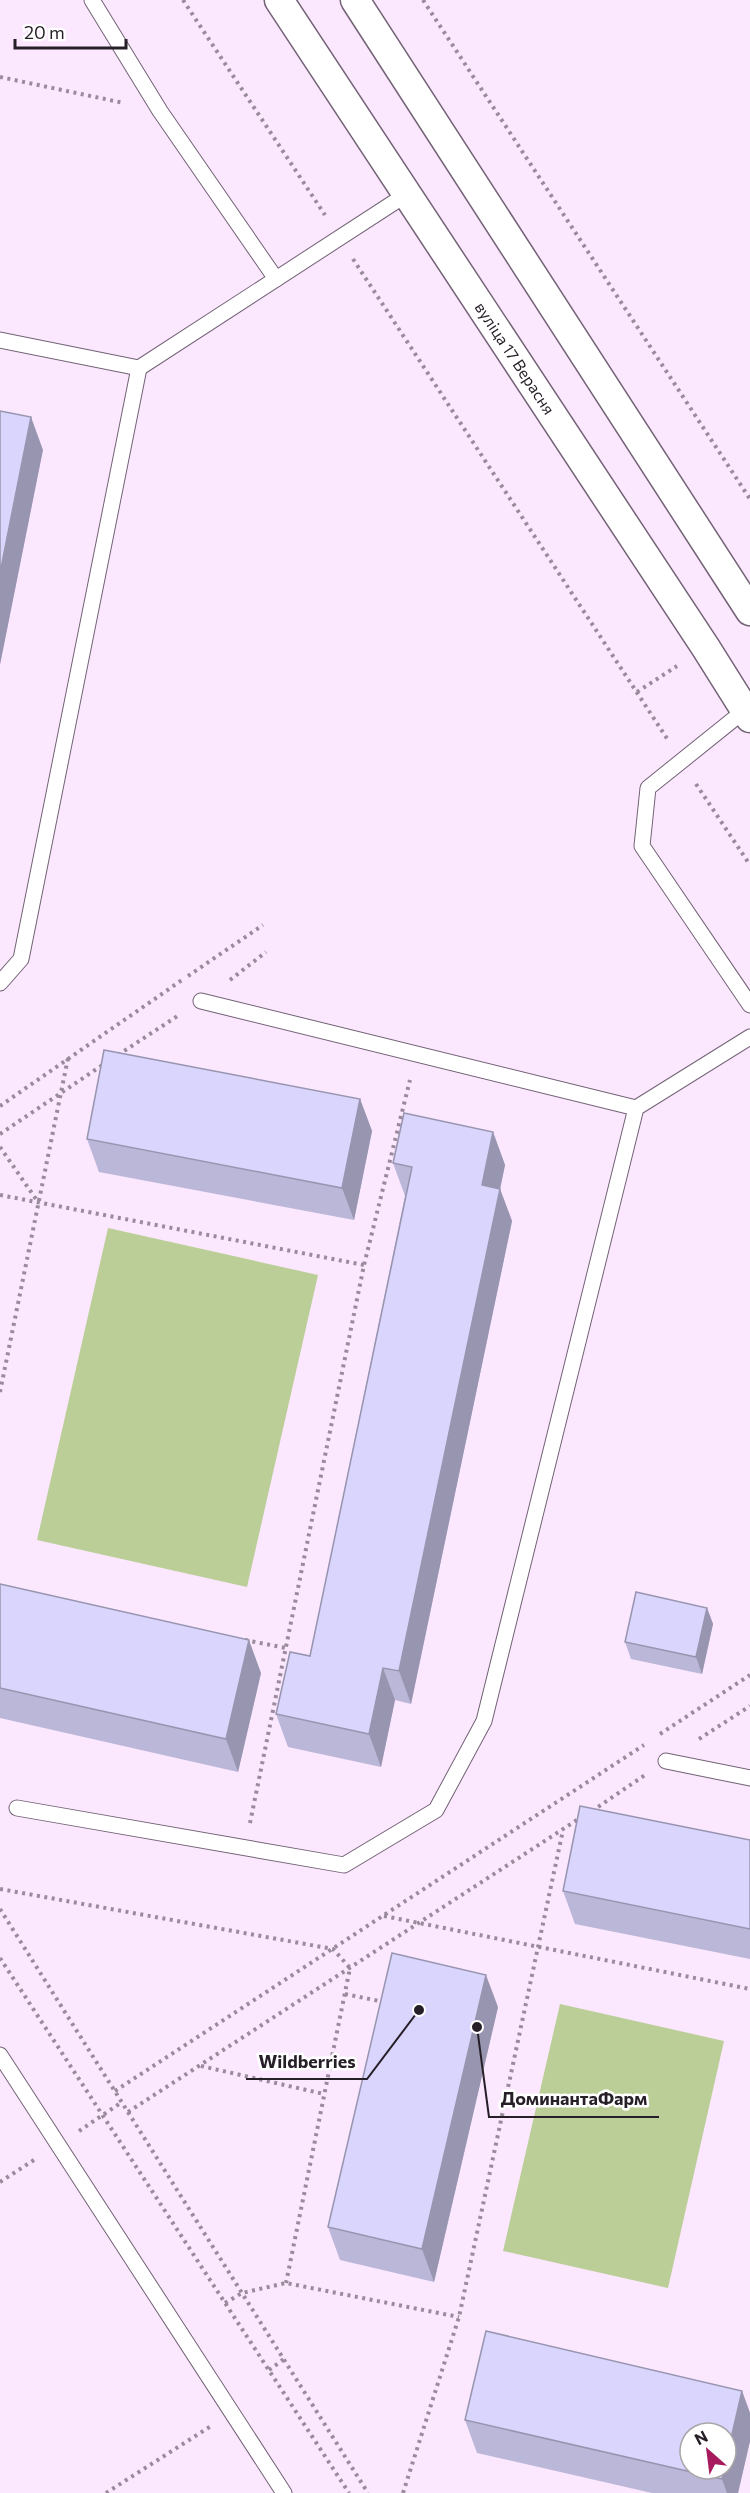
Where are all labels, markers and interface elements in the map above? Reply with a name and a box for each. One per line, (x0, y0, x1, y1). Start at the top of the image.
scale bar (15, 12, 126, 50)
text: 20 m (24, 21, 65, 43)
street label: вуліца 17 Верасня (472, 298, 559, 418)
callout: Wildberries (246, 2043, 367, 2079)
text: Wildberries (258, 2050, 356, 2072)
callout: ДоминантаФарм (489, 2081, 659, 2117)
text: ДоминантаФарм (501, 2087, 647, 2109)
north arrow (678, 2421, 738, 2481)
text: N (691, 2426, 710, 2449)

